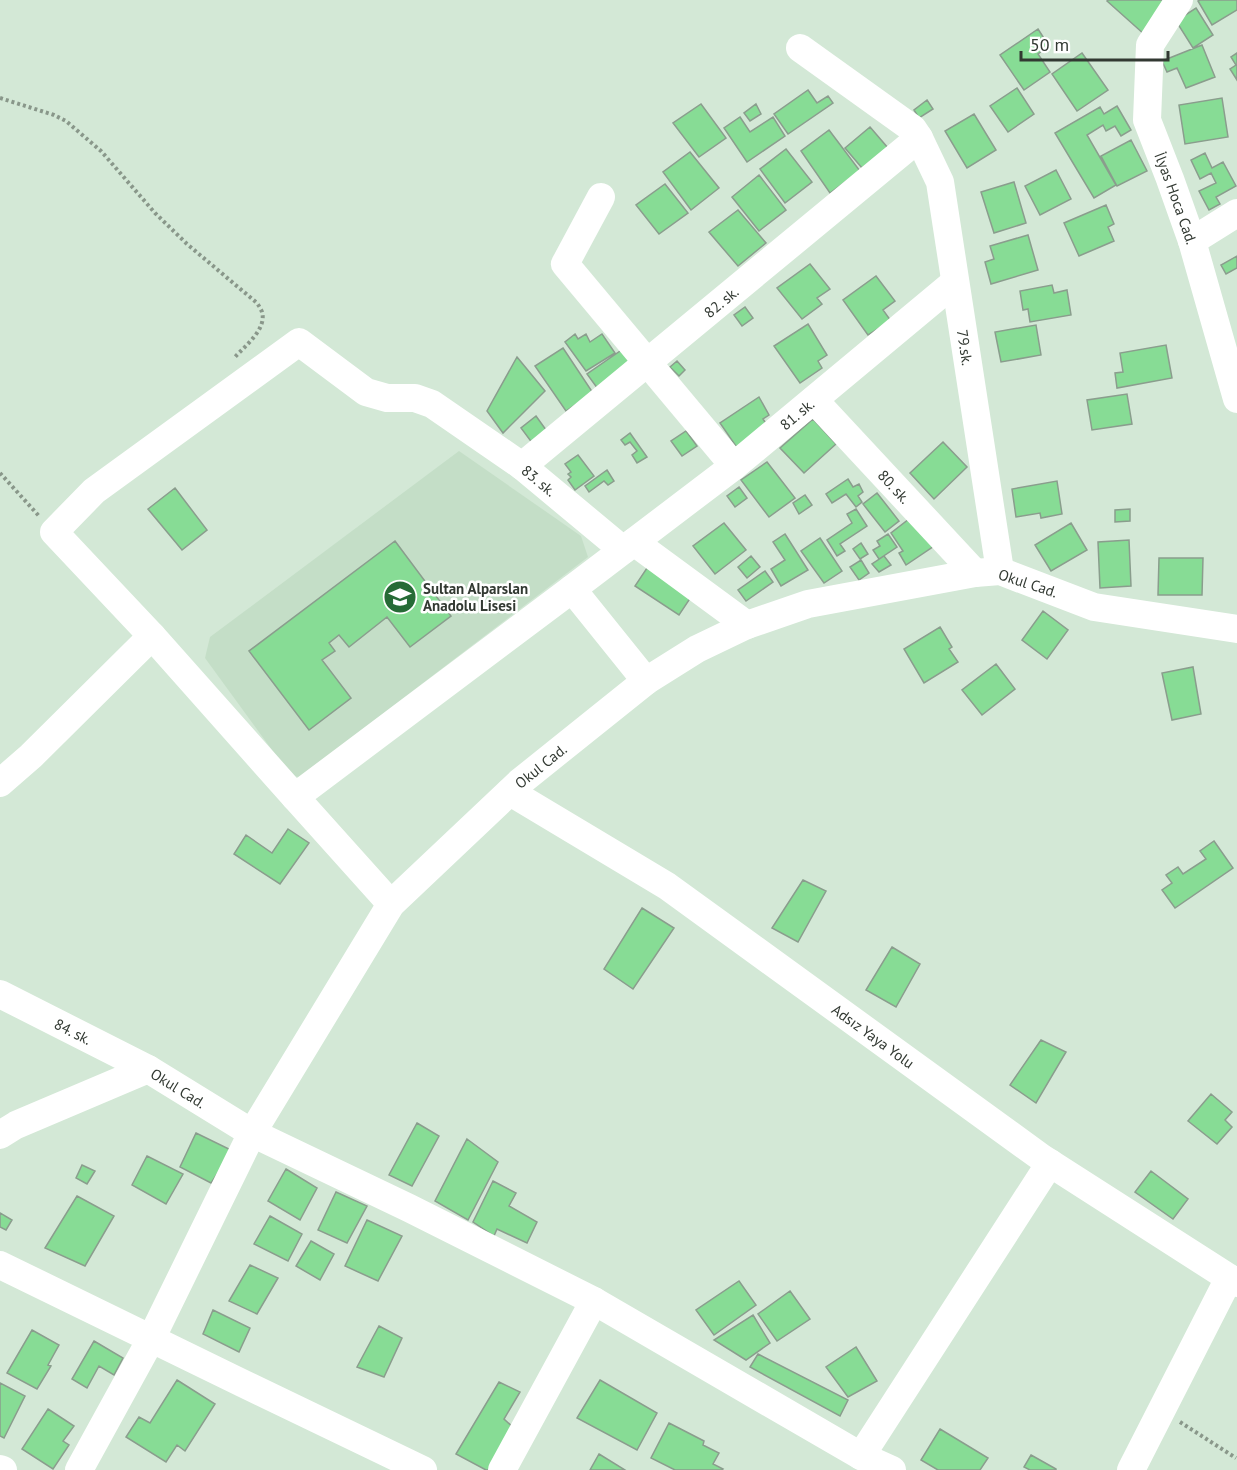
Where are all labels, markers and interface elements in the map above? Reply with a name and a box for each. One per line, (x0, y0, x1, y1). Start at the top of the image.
scale bar (1021, 24, 1168, 62)
text: 50 m (1030, 33, 1069, 56)
street label: İlyas Hoca Cad. (1151, 149, 1202, 246)
street label: 82. sk. (700, 282, 742, 321)
street label: 79.sk. (953, 328, 978, 367)
street label: 81. sk. (776, 394, 818, 434)
street label: 83. sk. (518, 460, 560, 500)
street label: 80. sk. (874, 466, 915, 507)
street label: Okul Cad. (996, 565, 1060, 601)
school or university icon: Sultan Alparslan Anadolu Lisesi (382, 579, 418, 615)
place label: Sultan Alparslan Anadolu Lisesi (423, 579, 528, 615)
street label: Okul Cad. (511, 739, 570, 792)
street label: Adsız Yaya Yolu (828, 999, 918, 1072)
street label: 84. sk. (51, 1014, 95, 1048)
street label: Okul Cad. (147, 1064, 209, 1112)

